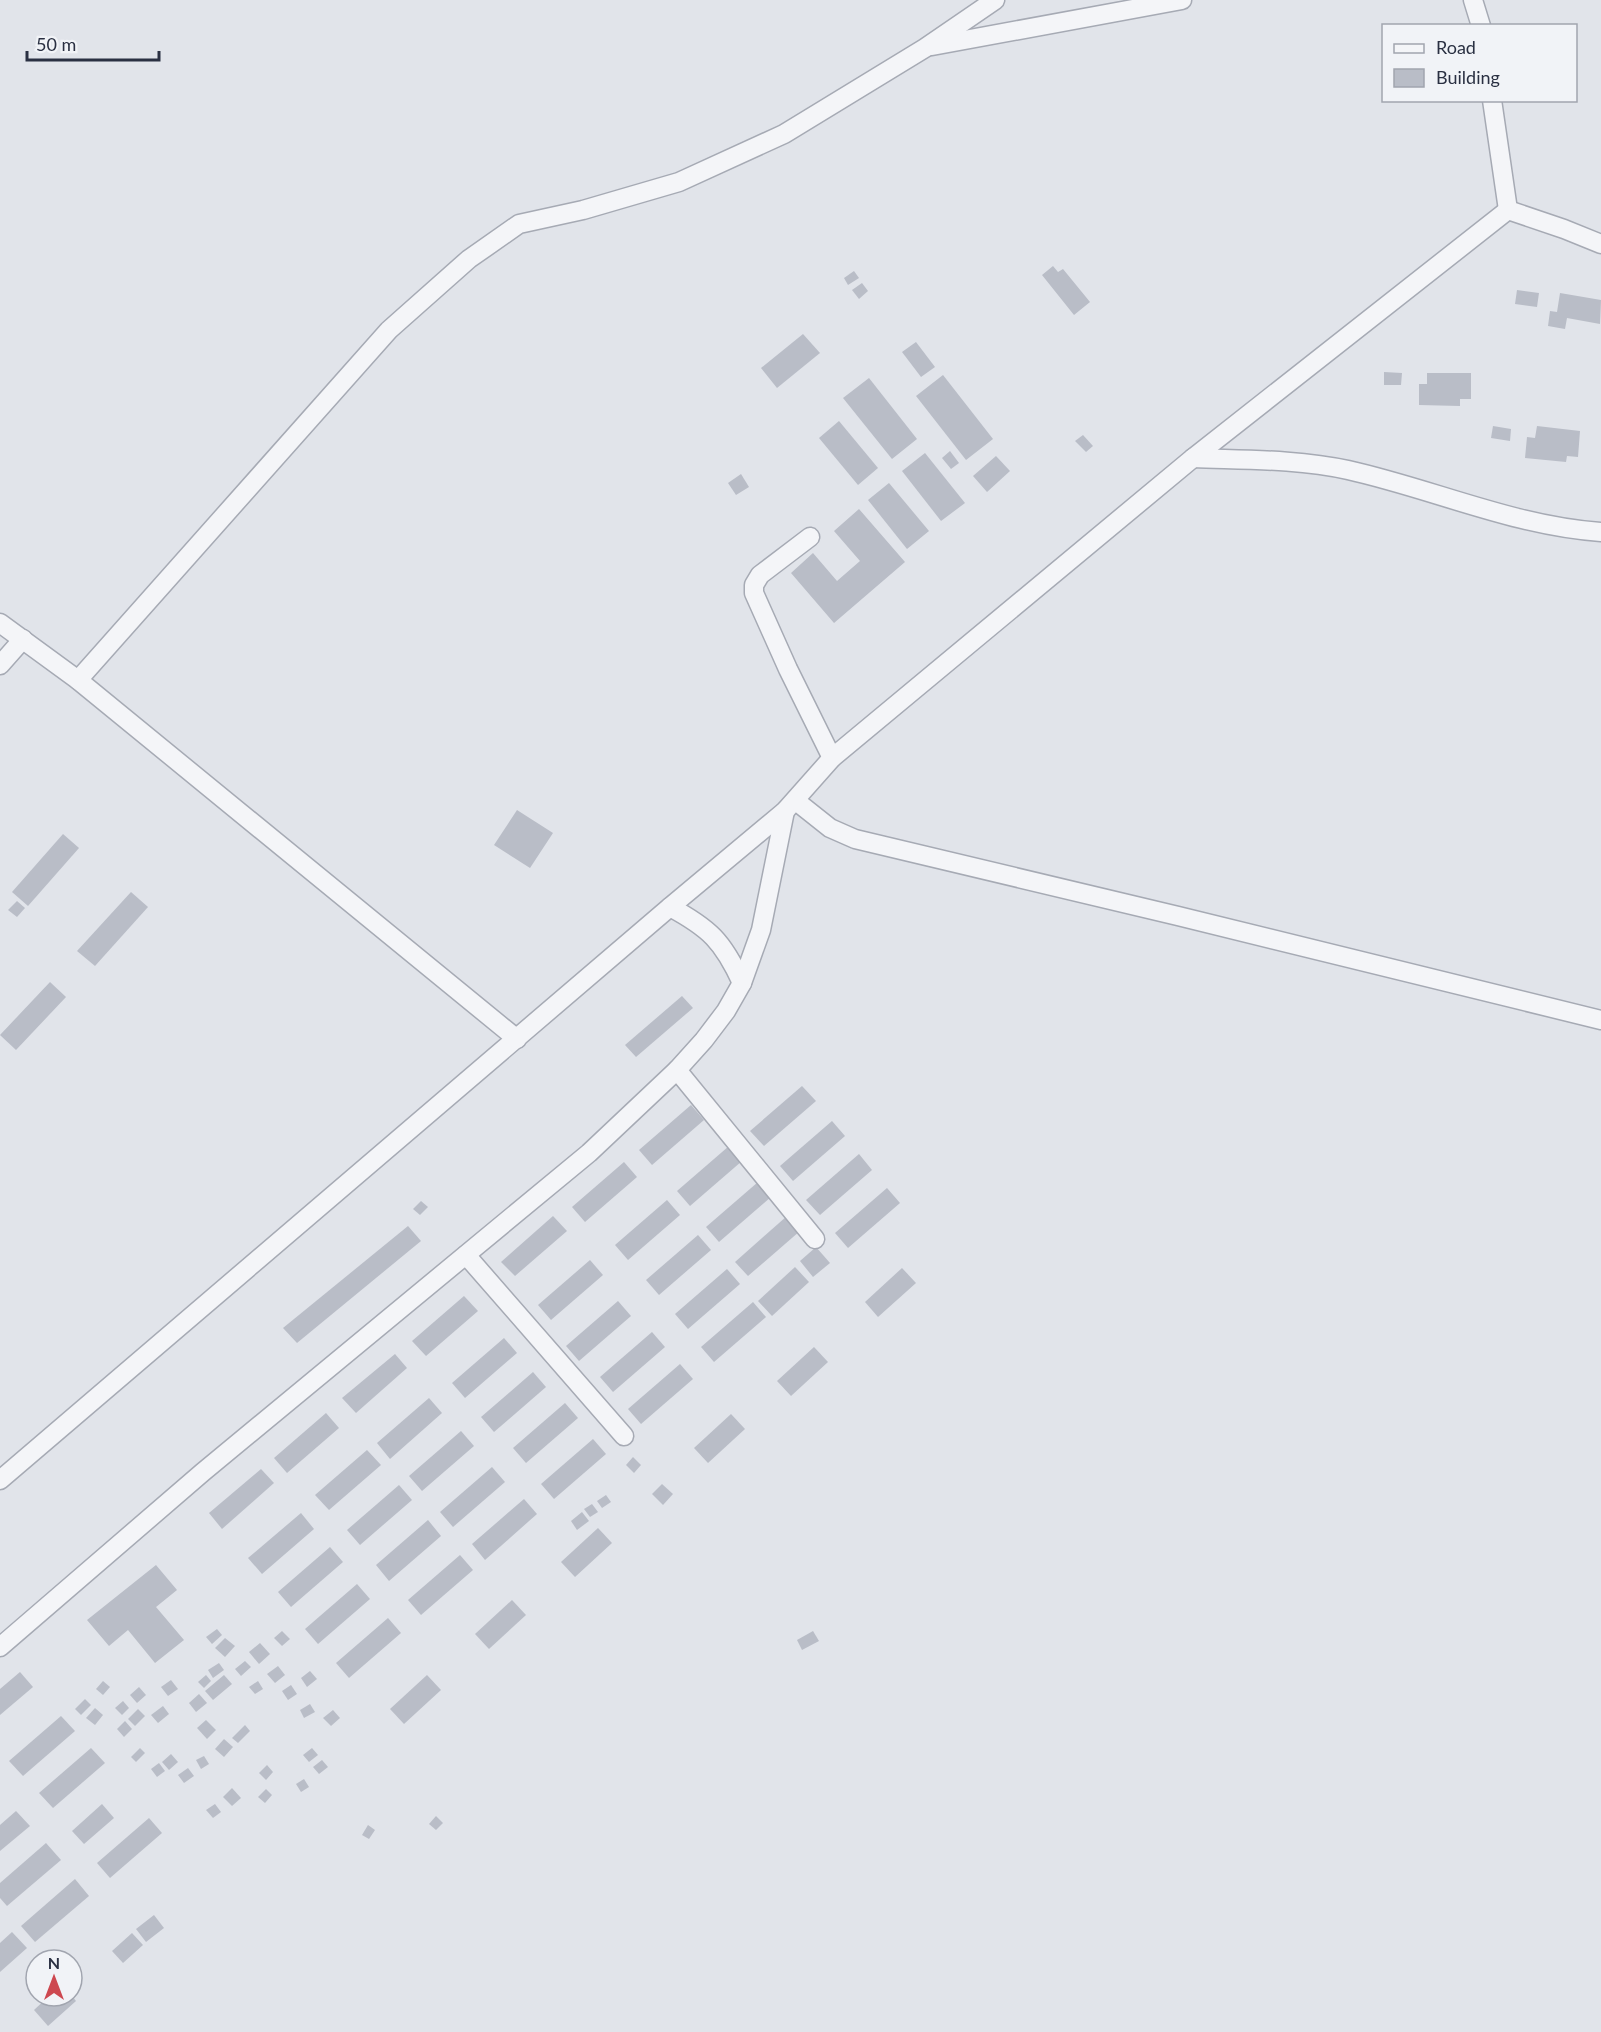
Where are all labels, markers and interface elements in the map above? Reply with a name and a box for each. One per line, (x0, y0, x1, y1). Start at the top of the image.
scale bar (27, 24, 159, 62)
legend (1382, 24, 1577, 102)
text: 50 m (36, 33, 76, 55)
text: Road (1436, 36, 1476, 58)
text: Building (1436, 66, 1500, 88)
north arrow (24, 1948, 84, 2008)
text: N (48, 1953, 60, 1972)

